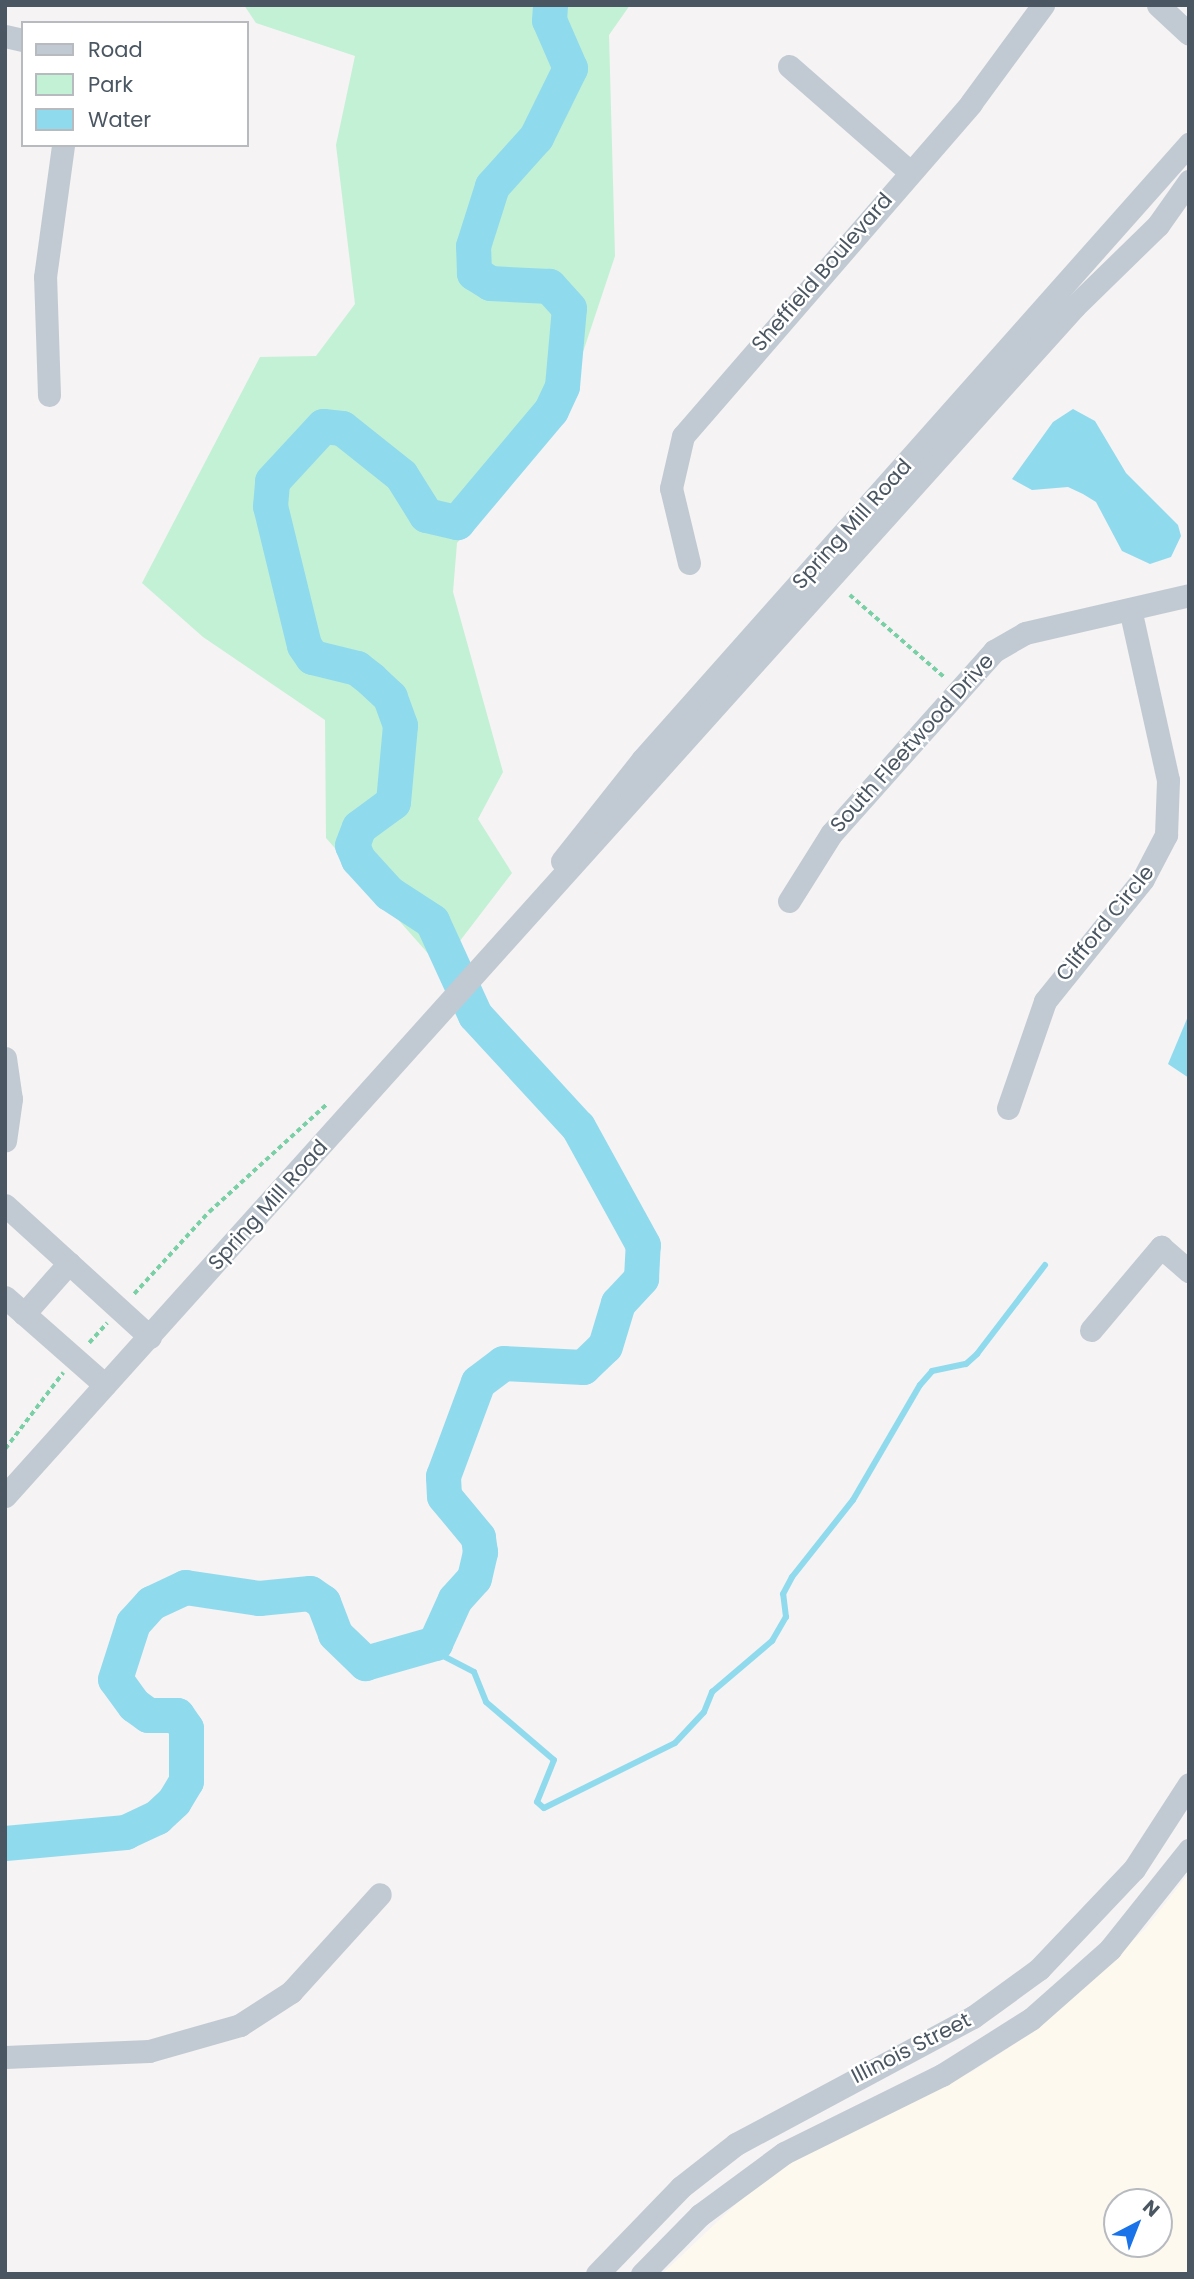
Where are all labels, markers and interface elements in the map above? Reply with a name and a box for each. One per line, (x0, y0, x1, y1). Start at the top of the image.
legend (21, 21, 248, 147)
text: Road (88, 35, 143, 64)
text: Park (88, 70, 133, 99)
text: Water (88, 105, 151, 134)
street label: Sheffield Boulevard (746, 188, 898, 356)
street label: Spring Mill Road (787, 454, 917, 594)
street label: South Fleetwood Drive (825, 648, 999, 838)
street label: Clifford Circle (1051, 860, 1159, 986)
street label: Spring Mill Road (203, 1135, 333, 1275)
street label: Illinois Street (847, 2007, 975, 2089)
north arrow (1103, 2188, 1173, 2258)
text: N (1137, 2194, 1165, 2223)

